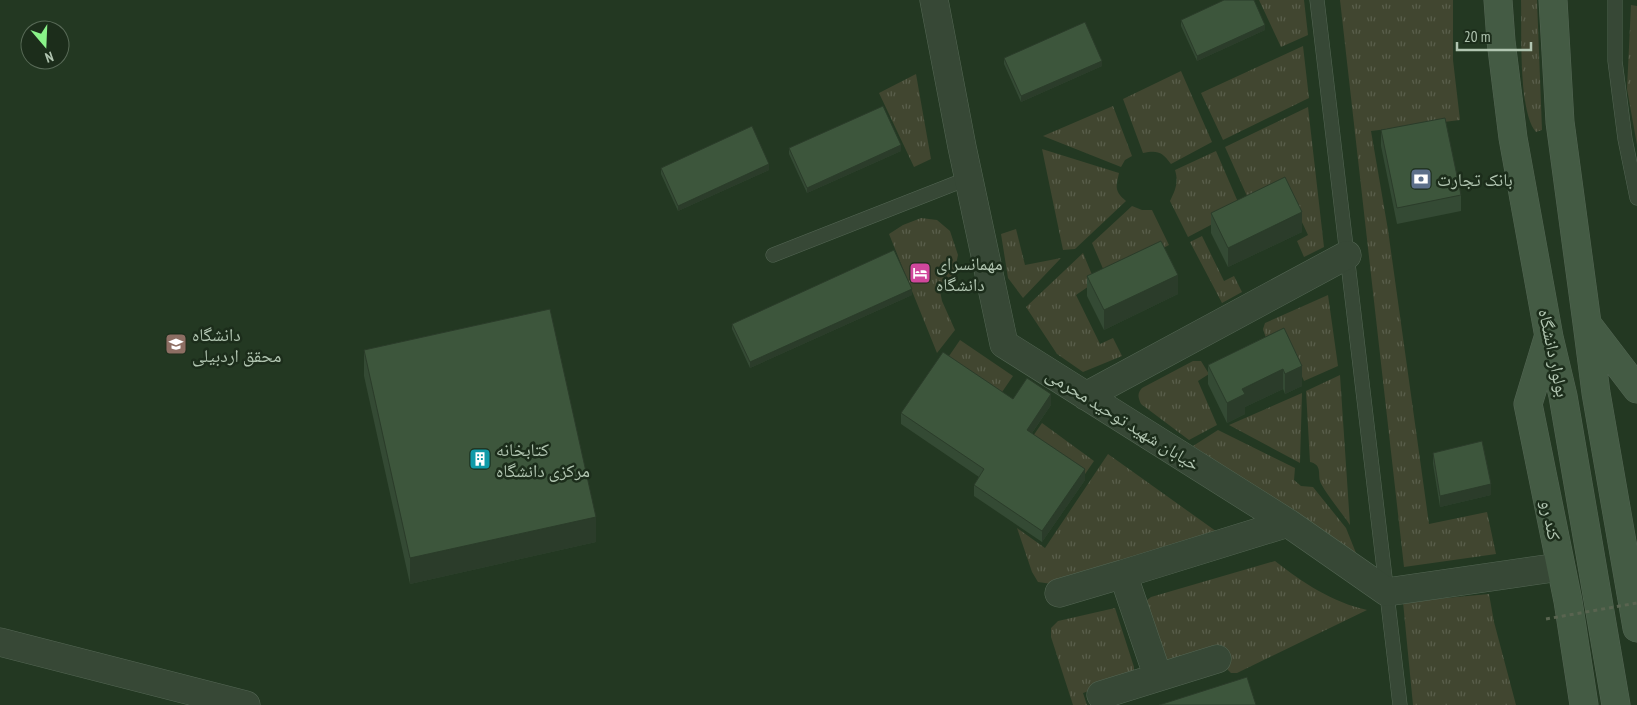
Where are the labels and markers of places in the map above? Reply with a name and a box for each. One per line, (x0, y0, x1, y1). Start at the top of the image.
bank icon: بانک تجارت (1409, 167, 1433, 191)
place label: بانک تجارت (1437, 168, 1513, 191)
place label: مهمانسرای دانشگاه (936, 252, 1003, 296)
hotel icon: مهمانسرای دانشگاه (908, 261, 932, 285)
place label: دانشگاه محقق اردبیلی (192, 323, 281, 367)
school or university icon: دانشگاه محقق اردبیلی (164, 332, 188, 356)
place label: کتابخانه مرکزی دانشگاه (496, 438, 590, 482)
building icon: کتابخانه مرکزی دانشگاه (468, 447, 492, 471)

